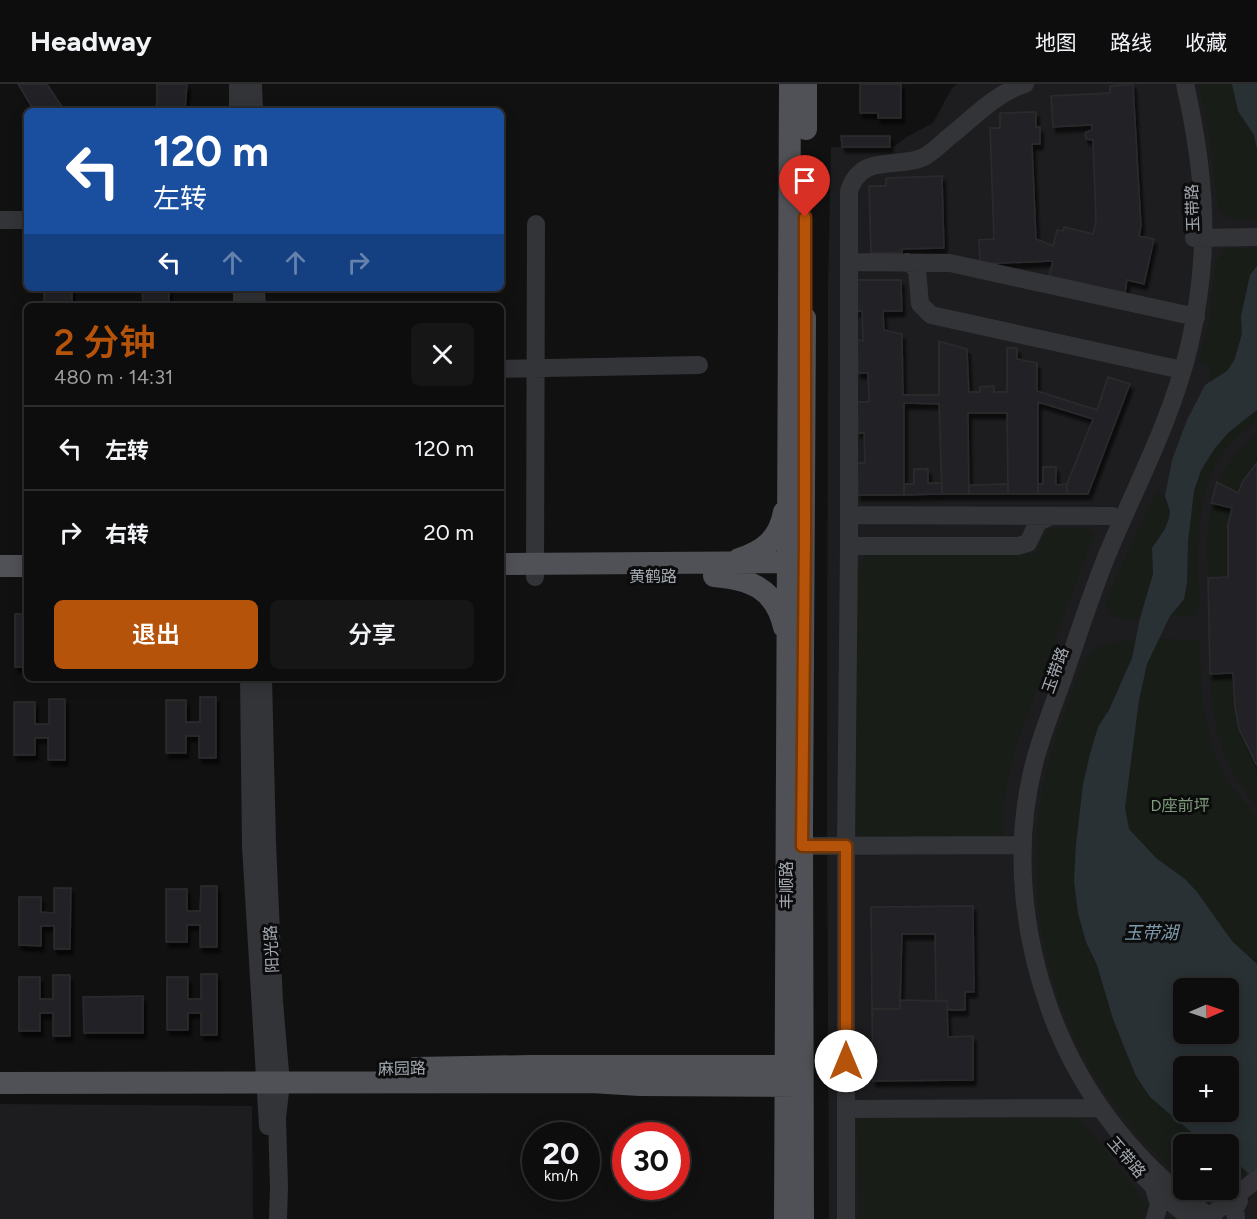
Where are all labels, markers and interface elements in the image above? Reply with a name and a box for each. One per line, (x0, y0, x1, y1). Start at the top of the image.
text: Headway (30, 24, 152, 58)
text: 地图 (1035, 30, 1077, 55)
text: 路线 (1110, 30, 1152, 55)
text: 收藏 (1185, 30, 1227, 55)
text: 120 m (153, 126, 269, 177)
icon: left (54, 132, 132, 210)
pin (779, 155, 830, 217)
icon: arrive (788, 164, 821, 197)
text: 左转 (153, 182, 207, 215)
street label: 玉带路 (1182, 184, 1203, 232)
icon: left (153, 246, 186, 279)
icon: ahead (216, 246, 249, 279)
icon: ahead (279, 246, 312, 279)
icon: right (342, 246, 375, 279)
text: 2 分钟 (54, 321, 155, 364)
button: close (411, 323, 474, 386)
text: 480 m · 14:31 (54, 365, 173, 389)
icon: left (54, 432, 87, 465)
text: 120 m (414, 435, 474, 462)
text: 左转 (105, 437, 149, 464)
icon: right (54, 516, 87, 549)
text: 20 m (423, 519, 474, 546)
text: 右转 (105, 521, 149, 548)
street label: 黄鹤路 (629, 567, 677, 586)
button: 退出 (54, 600, 258, 669)
button: 分享 (270, 600, 474, 669)
street label: 玉带路 (1038, 644, 1073, 696)
park label: D座前坪 (1150, 796, 1210, 815)
street label: 丰顺路 (777, 861, 796, 909)
water label: 玉带湖 (1124, 922, 1181, 944)
street label: 阳光路 (261, 925, 282, 973)
north arrow (1173, 978, 1239, 1044)
map controls (1173, 978, 1239, 1200)
position arrow (814, 1029, 878, 1093)
button: + (1173, 1056, 1239, 1122)
street label: 麻园路 (378, 1059, 426, 1078)
speed limit sign: 30 (612, 1122, 690, 1200)
street label: 玉带路 (1104, 1133, 1150, 1182)
button: − (1173, 1134, 1239, 1200)
text: 20 (543, 1135, 579, 1172)
text: km/h (544, 1167, 578, 1185)

